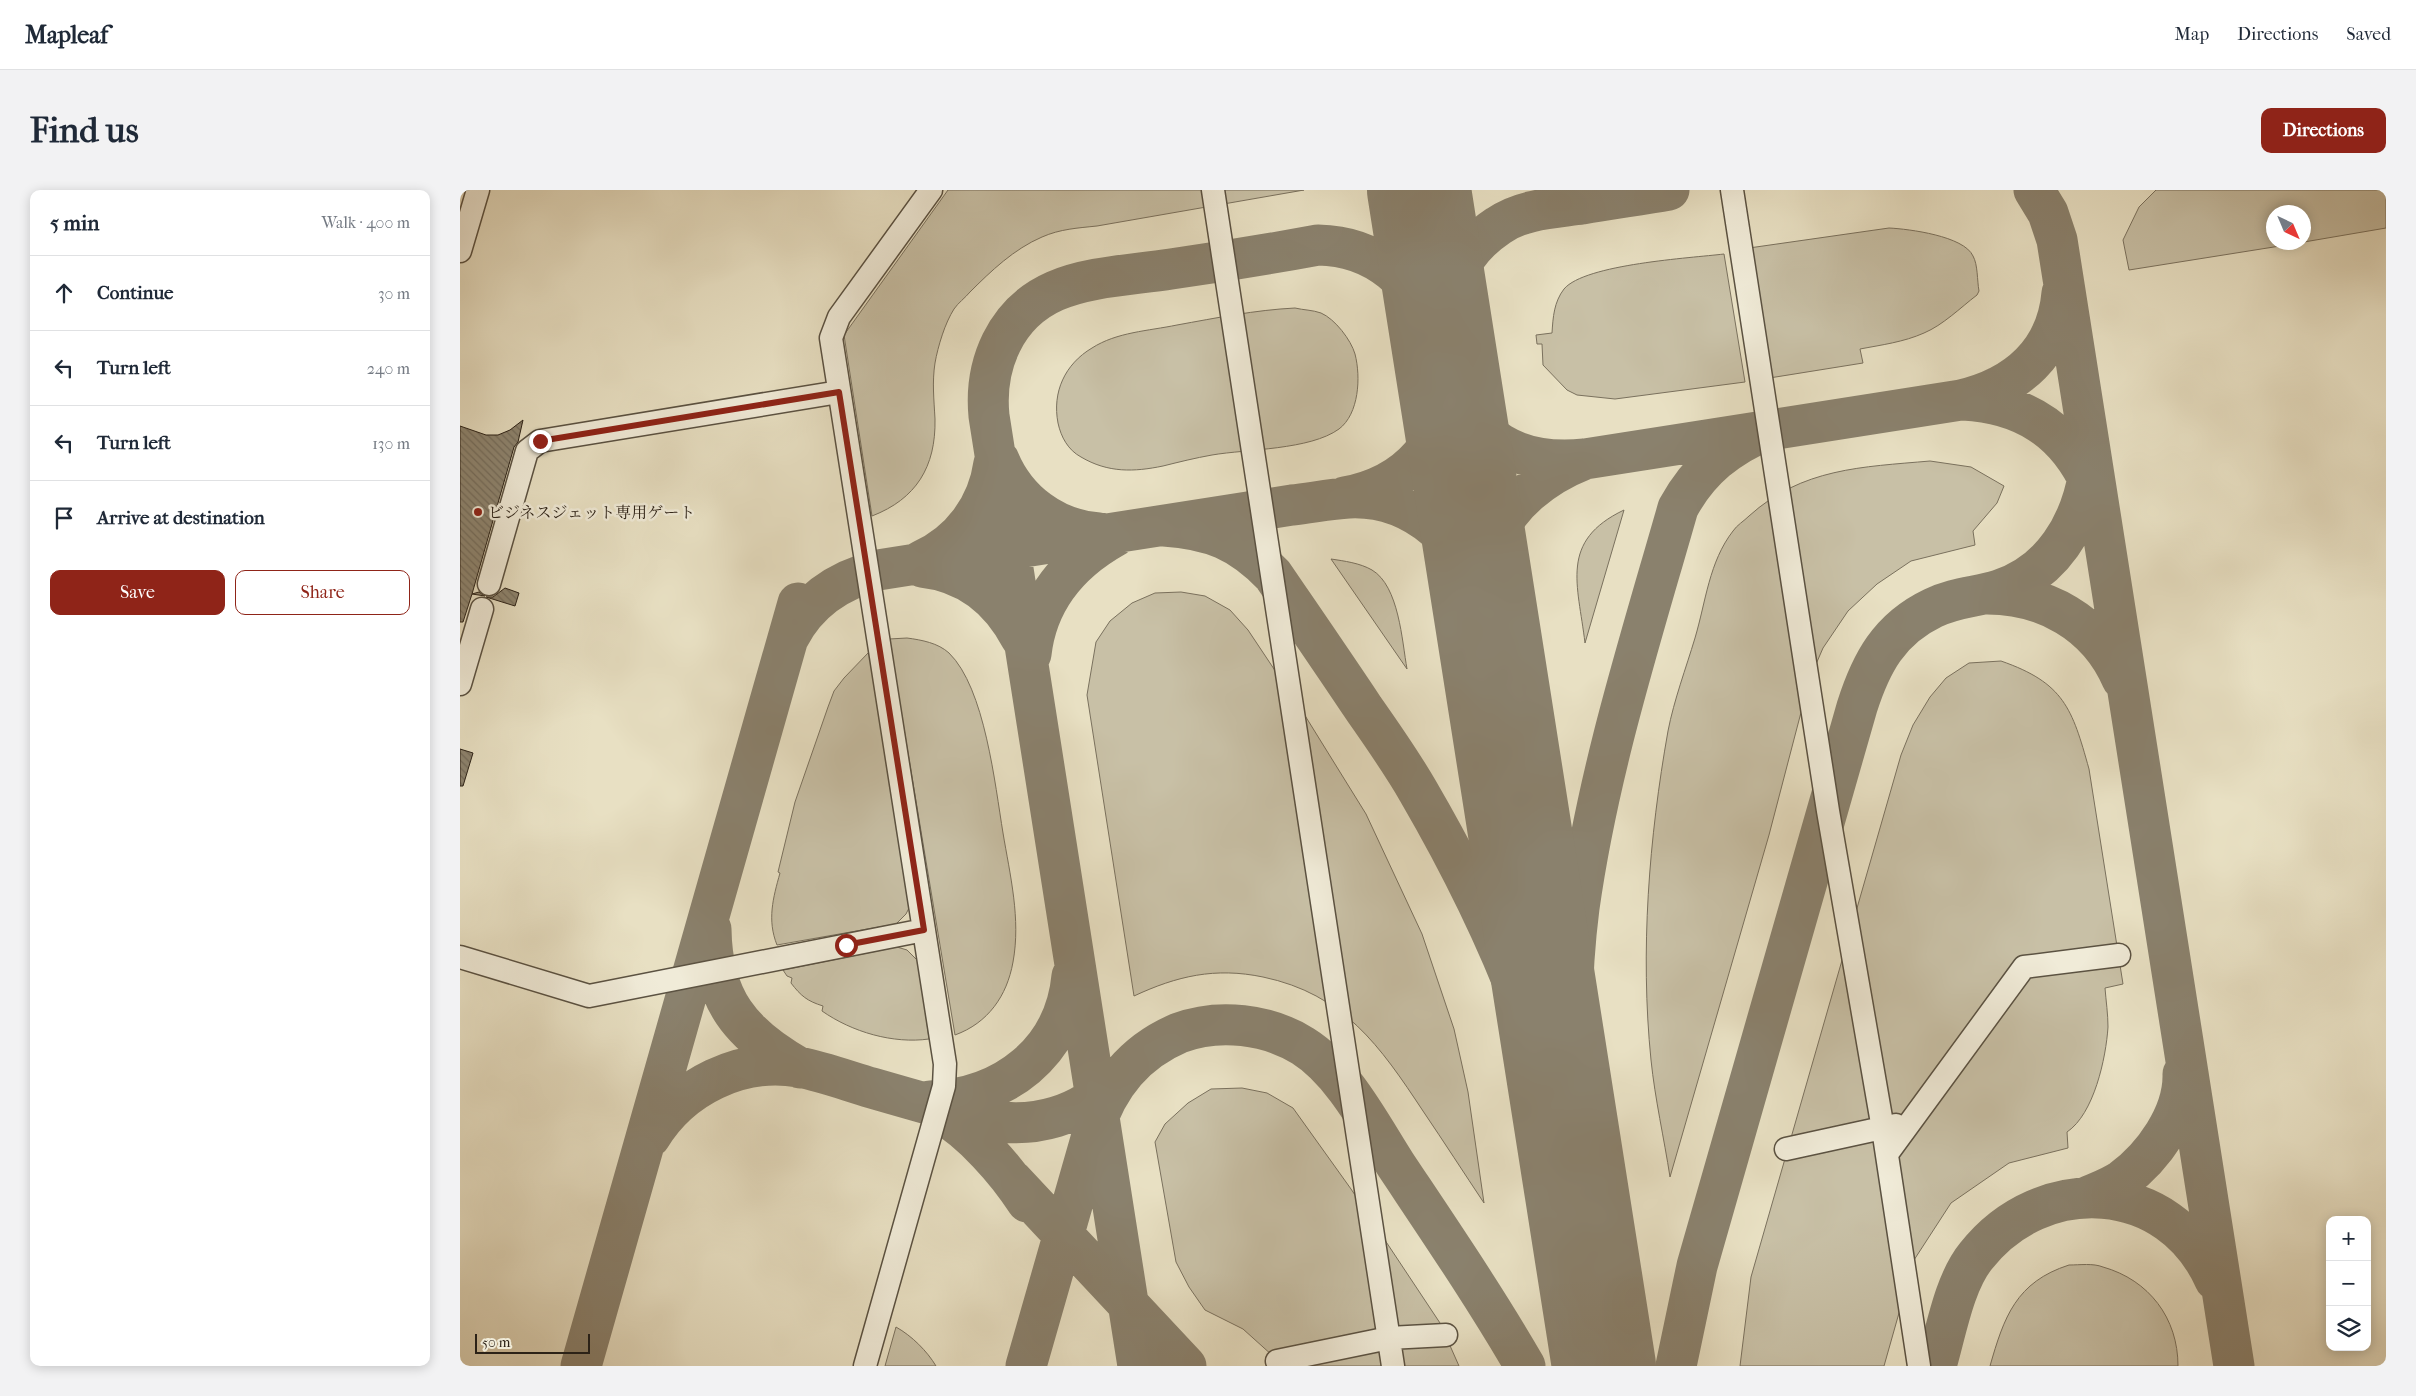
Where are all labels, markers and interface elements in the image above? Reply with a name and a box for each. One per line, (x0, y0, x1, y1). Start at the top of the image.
text: Mapleaf (25, 21, 108, 49)
text: Map (2175, 24, 2209, 45)
text: Directions (2237, 24, 2318, 45)
text: Saved (2346, 24, 2391, 45)
button: Directions (2261, 108, 2386, 153)
text: Find us (30, 110, 139, 151)
north arrow (2266, 205, 2311, 250)
text: 5 min (50, 211, 99, 235)
text: Walk · 400 m (321, 213, 410, 232)
icon: ahead (50, 279, 78, 307)
text: Continue (97, 282, 173, 304)
text: 30 m (378, 284, 410, 303)
icon: left (50, 354, 78, 382)
text: Turn left (97, 357, 171, 379)
text: 240 m (367, 359, 410, 378)
icon: left (50, 429, 78, 457)
route end (529, 430, 552, 453)
text: Turn left (97, 432, 171, 454)
text: 130 m (372, 434, 410, 453)
place label: ビジネスジェット専用ゲート (488, 503, 695, 522)
icon: arrive (50, 504, 78, 532)
marker: ビジネスジェット専用ゲート (472, 506, 484, 518)
text: Arrive at destination (97, 507, 265, 529)
button: Save (50, 570, 225, 615)
button: Share (235, 570, 410, 615)
route start (835, 934, 858, 957)
map controls (2326, 1216, 2371, 1351)
button: + (2326, 1216, 2371, 1261)
button: − (2326, 1261, 2371, 1306)
button: layers (2326, 1306, 2371, 1351)
scale bar (475, 1331, 590, 1354)
text: 50 m (482, 1334, 510, 1351)

